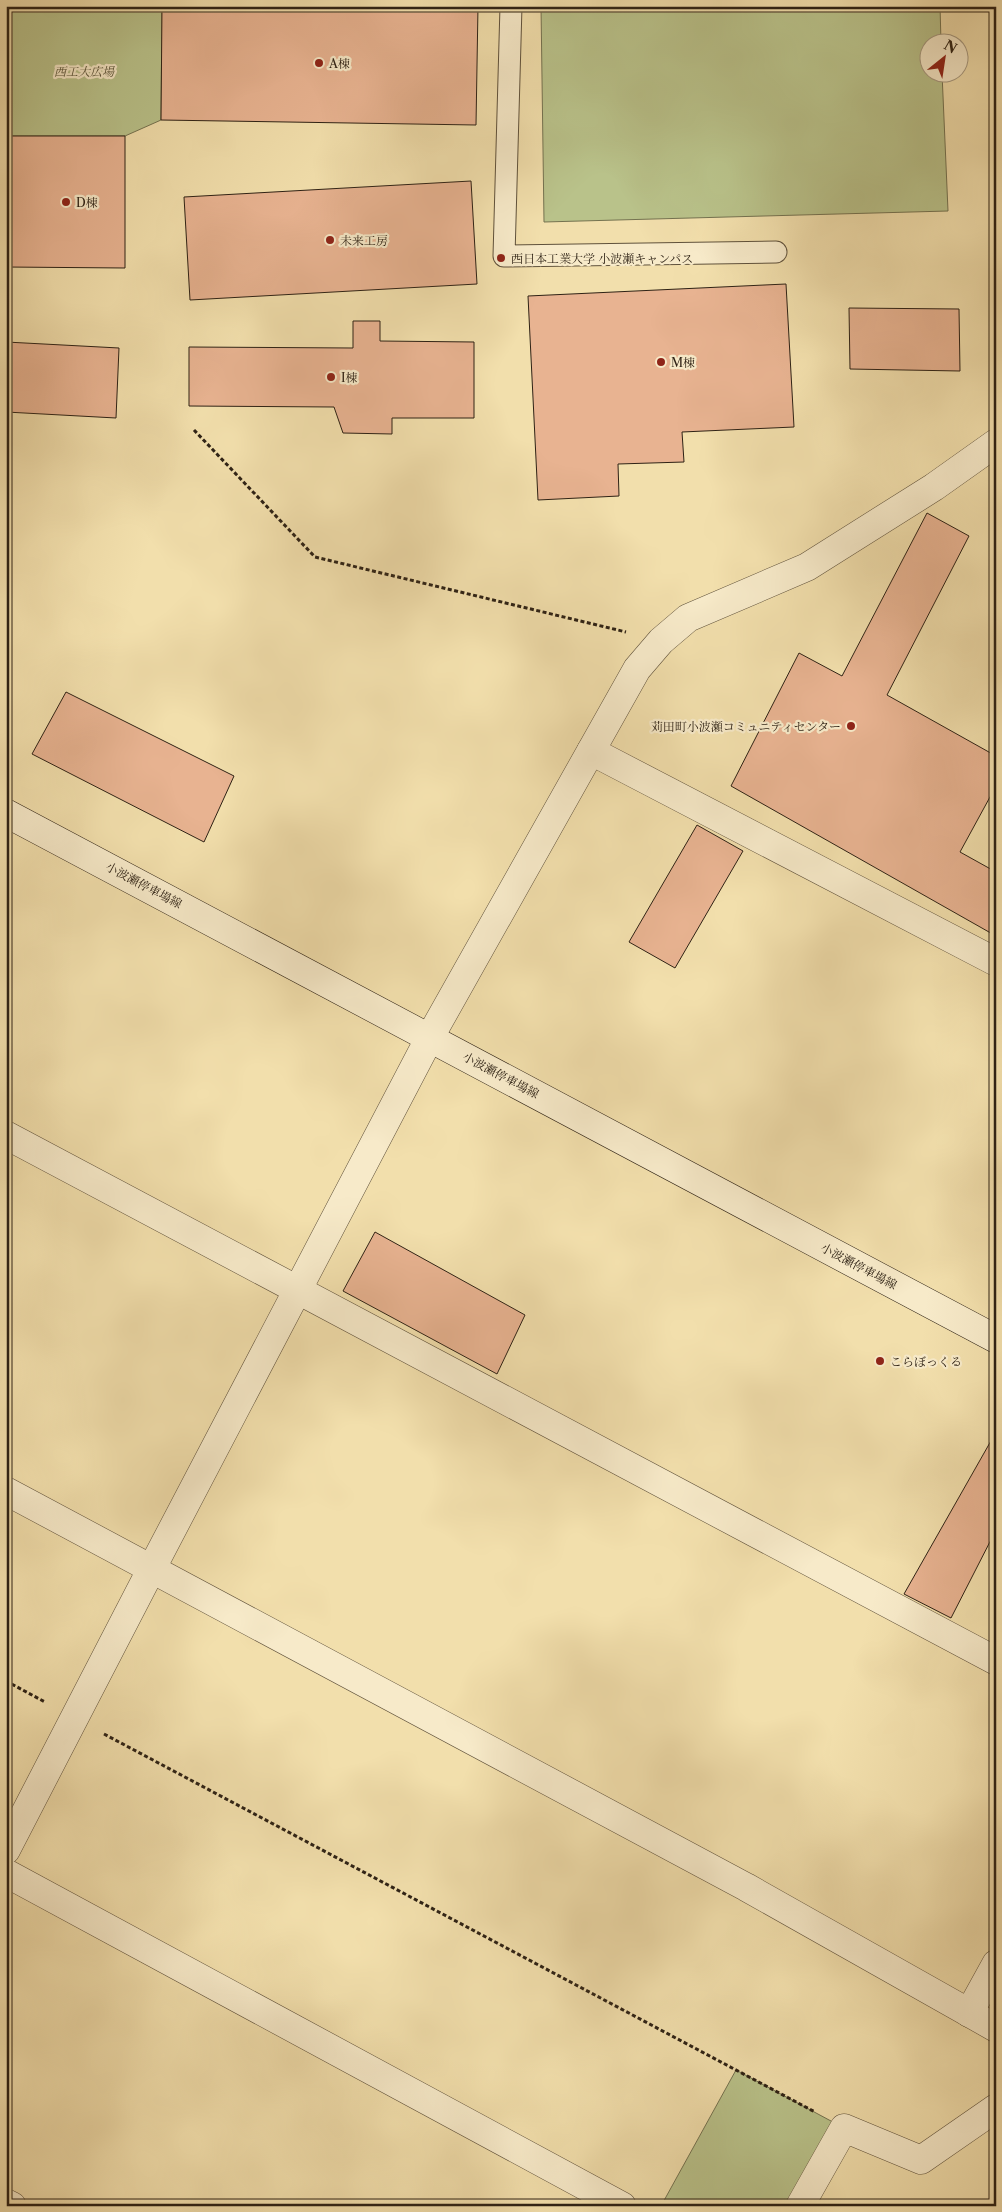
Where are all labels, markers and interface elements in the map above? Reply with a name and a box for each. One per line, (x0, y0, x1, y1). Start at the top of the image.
north arrow (920, 32, 970, 82)
text: N (941, 36, 960, 58)
place label: A棟 (328, 56, 350, 71)
marker: A棟 (313, 57, 325, 69)
park label: 西工大広場 (54, 64, 115, 79)
place label: D棟 (76, 195, 98, 210)
marker: D棟 (60, 196, 72, 208)
place label: 未来工房 (340, 233, 388, 248)
marker: 未来工房 (324, 234, 336, 246)
place label: 西日本工業大学 小波瀬キャンパス (511, 251, 693, 266)
marker: 西日本工業大学 小波瀬キャンパス (495, 252, 507, 264)
place label: M棟 (671, 355, 695, 370)
marker: M棟 (655, 356, 667, 368)
place label: I棟 (341, 370, 358, 385)
marker: I棟 (325, 371, 337, 383)
place label: 苅田町小波瀬コミュニティセンター (651, 719, 841, 734)
marker: 苅田町小波瀬コミュニティセンター (845, 720, 857, 732)
street label: 小波瀬停車場線 (103, 859, 185, 911)
street label: 小波瀬停車場線 (460, 1049, 542, 1101)
street label: 小波瀬停車場線 (818, 1240, 900, 1292)
place label: こらぼっくる (890, 1354, 962, 1369)
marker: こらぼっくる (874, 1355, 886, 1367)

